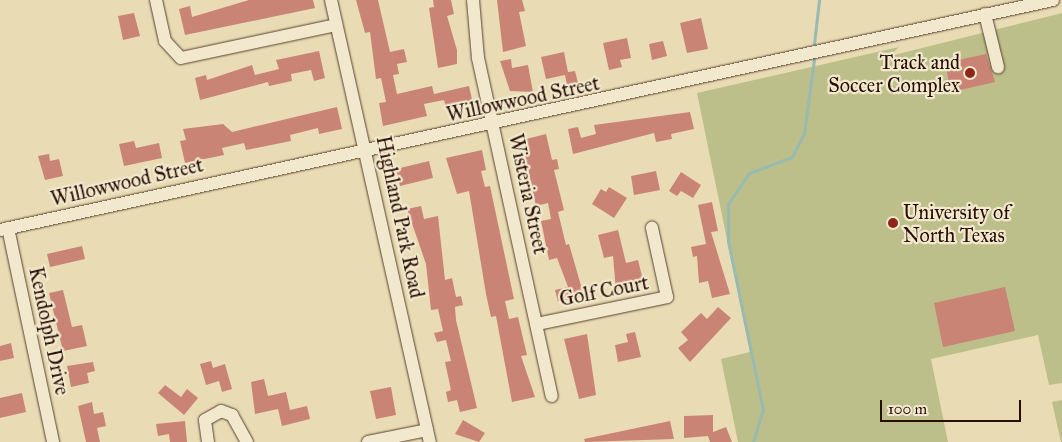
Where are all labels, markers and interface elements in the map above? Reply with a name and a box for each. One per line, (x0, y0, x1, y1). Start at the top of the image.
place label: Track and Soccer Complex (828, 50, 960, 97)
marker: Track and Soccer Complex (964, 67, 976, 79)
street label: Willowwood Street (444, 71, 602, 127)
street label: Wisteria Street (504, 132, 552, 256)
street label: Highland Park Road (371, 134, 429, 300)
street label: Willowwood Street (48, 153, 206, 211)
place label: University of North Texas (903, 200, 1010, 247)
marker: University of North Texas (887, 217, 899, 229)
street label: Kendolph Drive (24, 265, 74, 397)
street label: Golf Court (557, 271, 651, 311)
scale bar (882, 390, 1023, 422)
text: 100 m (888, 400, 927, 418)

